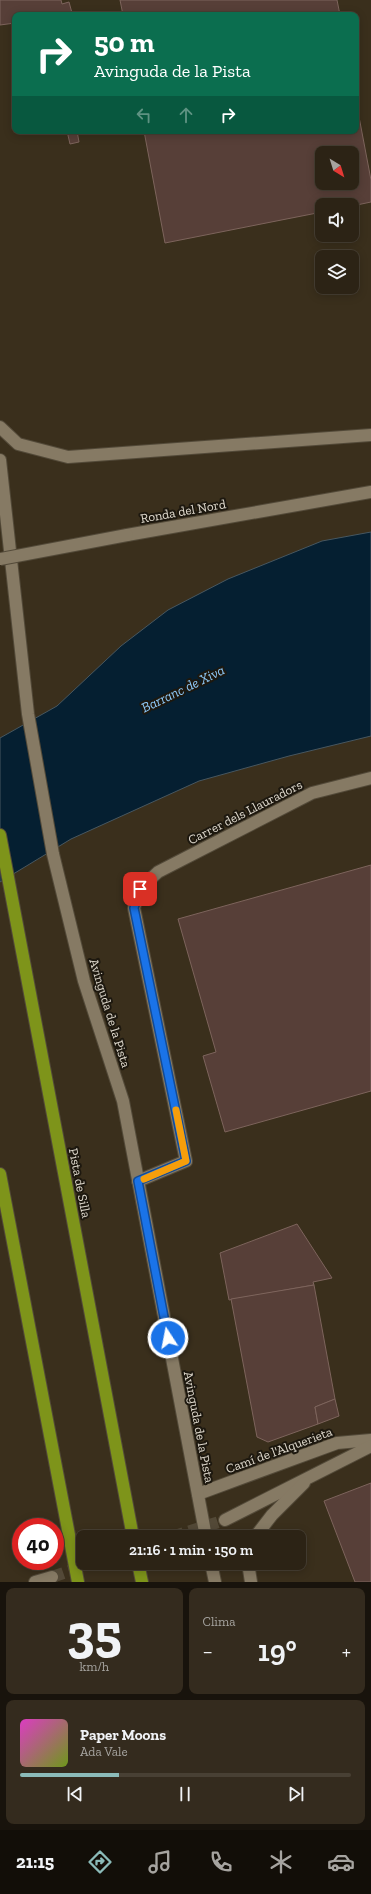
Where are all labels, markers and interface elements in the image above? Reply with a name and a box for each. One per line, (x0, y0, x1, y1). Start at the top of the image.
text: 50 m (94, 26, 155, 59)
icon: right (28, 28, 80, 80)
text: Avinguda de la Pista (94, 60, 251, 82)
icon: left (133, 104, 155, 126)
icon: ahead (175, 104, 197, 126)
icon: right (217, 104, 239, 126)
north arrow (315, 146, 359, 190)
map controls (315, 146, 359, 294)
button: sound (315, 198, 359, 242)
button: layers (315, 250, 359, 294)
street label: Ronda del Nord (139, 496, 227, 526)
water label: Barranc de Xiva (139, 662, 227, 716)
street label: Carrer dels Llauradors (185, 777, 305, 847)
pin (123, 872, 157, 906)
icon: arrive (129, 878, 151, 900)
street label: Avinguda de la Pista (86, 957, 134, 1070)
street label: Pista de Silla (66, 1147, 94, 1220)
position arrow (147, 1317, 189, 1359)
street label: Avinguda de la Pista (181, 1370, 217, 1485)
street label: Camí de l'Alquerieta (224, 1424, 335, 1476)
speed limit sign: 40 (12, 1518, 64, 1570)
text: 21:16 · 1 min · 150 m (129, 1541, 253, 1559)
text: 35 (67, 1602, 122, 1664)
text: Clima (203, 1614, 236, 1629)
text: 19° (258, 1633, 297, 1669)
text: − (203, 1638, 213, 1665)
text: + (342, 1638, 351, 1665)
text: km/h (79, 1659, 109, 1674)
text: Paper Moons (80, 1726, 166, 1744)
text: Ada Vale (80, 1744, 128, 1759)
icon: previous (64, 1783, 86, 1805)
icon: pause (174, 1783, 196, 1805)
icon: next (285, 1783, 307, 1805)
icon: directions (86, 1848, 114, 1876)
icon: music (146, 1848, 174, 1876)
icon: phone (207, 1848, 235, 1876)
icon: climate (267, 1848, 295, 1876)
icon: car (327, 1848, 355, 1876)
text: 21:15 (16, 1851, 54, 1873)

